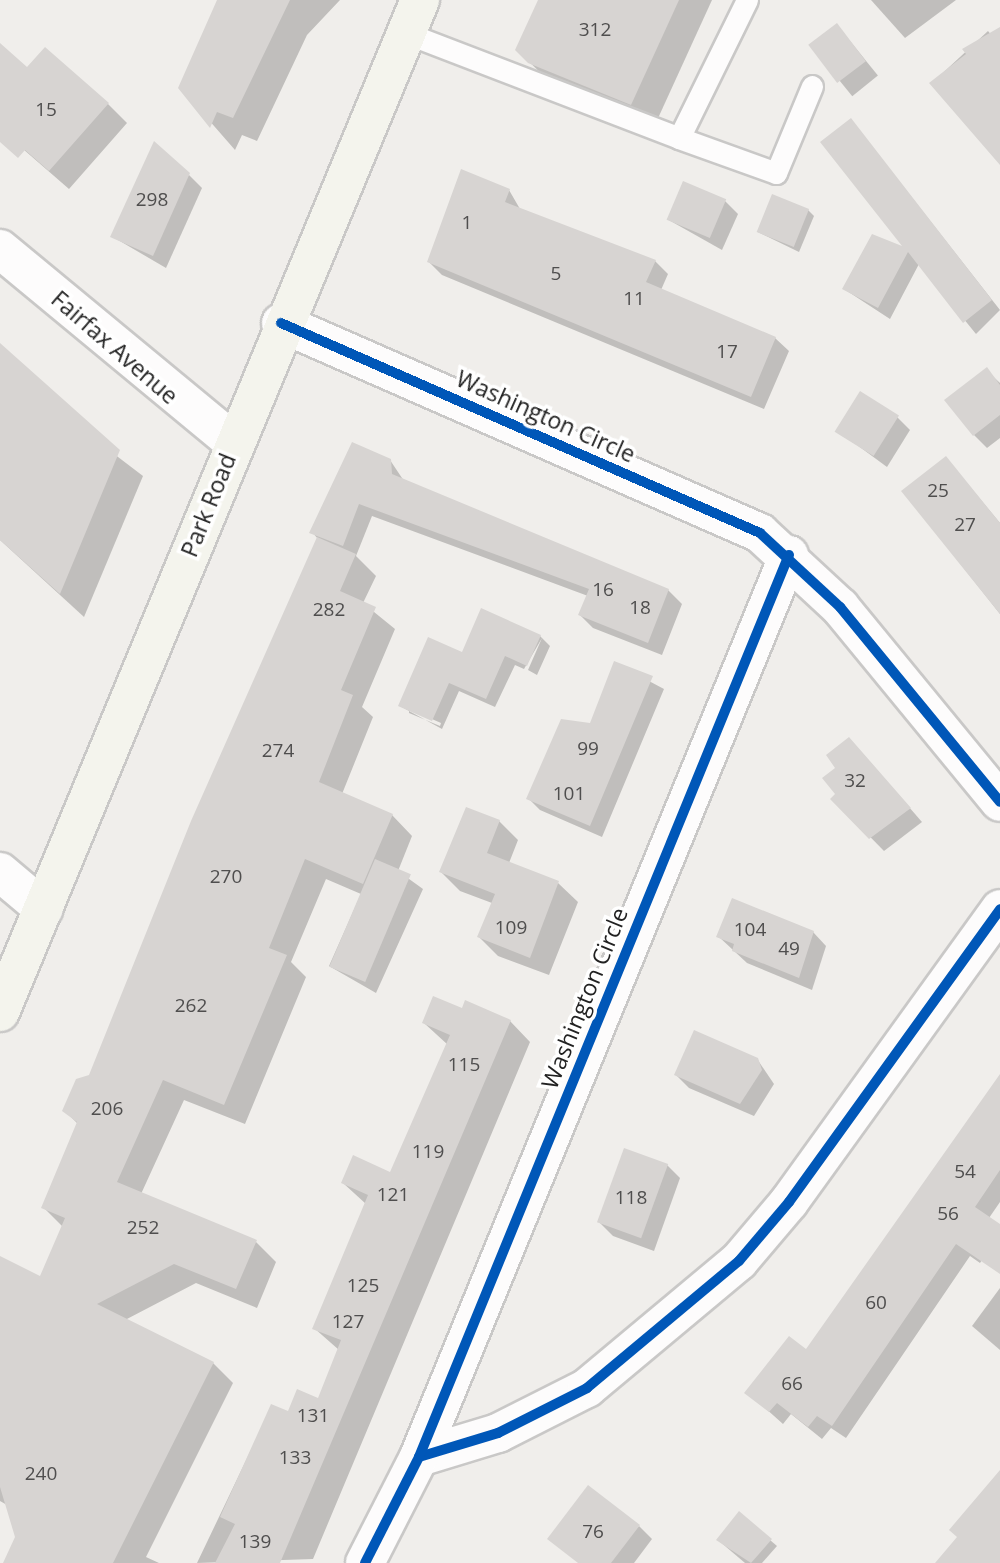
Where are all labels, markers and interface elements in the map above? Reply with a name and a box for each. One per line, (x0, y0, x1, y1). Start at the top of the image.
house number: 312 (579, 19, 611, 41)
house number: 15 (35, 99, 57, 121)
house number: 298 (136, 189, 168, 211)
house number: 1 (462, 212, 472, 234)
house number: 5 (551, 263, 561, 285)
street label: Fairfax Avenue (46, 285, 184, 409)
house number: 11 (623, 288, 645, 310)
house number: 17 (716, 341, 738, 363)
street label: Washington Circle (452, 364, 640, 468)
street label: Park Road (175, 449, 241, 561)
house number: 25 (927, 480, 949, 502)
house number: 27 (954, 514, 976, 536)
house number: 16 (592, 579, 614, 601)
house number: 18 (629, 597, 651, 619)
house number: 282 (313, 599, 345, 621)
house number: 99 (577, 738, 599, 760)
house number: 274 (262, 740, 294, 762)
house number: 32 (844, 770, 866, 792)
house number: 101 (553, 783, 585, 805)
house number: 270 (210, 866, 242, 888)
street label: Washington Circle (535, 903, 633, 1093)
house number: 109 (495, 917, 527, 939)
house number: 104 (734, 919, 766, 941)
house number: 49 (778, 938, 800, 960)
house number: 262 (175, 995, 207, 1017)
house number: 115 (448, 1054, 480, 1076)
house number: 206 (91, 1098, 123, 1120)
house number: 119 (412, 1141, 444, 1163)
house number: 54 (954, 1161, 976, 1183)
house number: 121 (377, 1184, 409, 1206)
house number: 118 (615, 1187, 647, 1209)
house number: 56 (937, 1203, 959, 1225)
house number: 252 (127, 1217, 159, 1239)
house number: 125 (347, 1275, 379, 1297)
house number: 60 (865, 1292, 887, 1314)
house number: 127 (332, 1311, 364, 1333)
house number: 66 (781, 1373, 803, 1395)
house number: 131 (297, 1405, 329, 1427)
house number: 133 (279, 1447, 311, 1469)
house number: 240 (25, 1463, 57, 1485)
house number: 76 (582, 1521, 604, 1543)
house number: 139 (239, 1531, 271, 1553)

